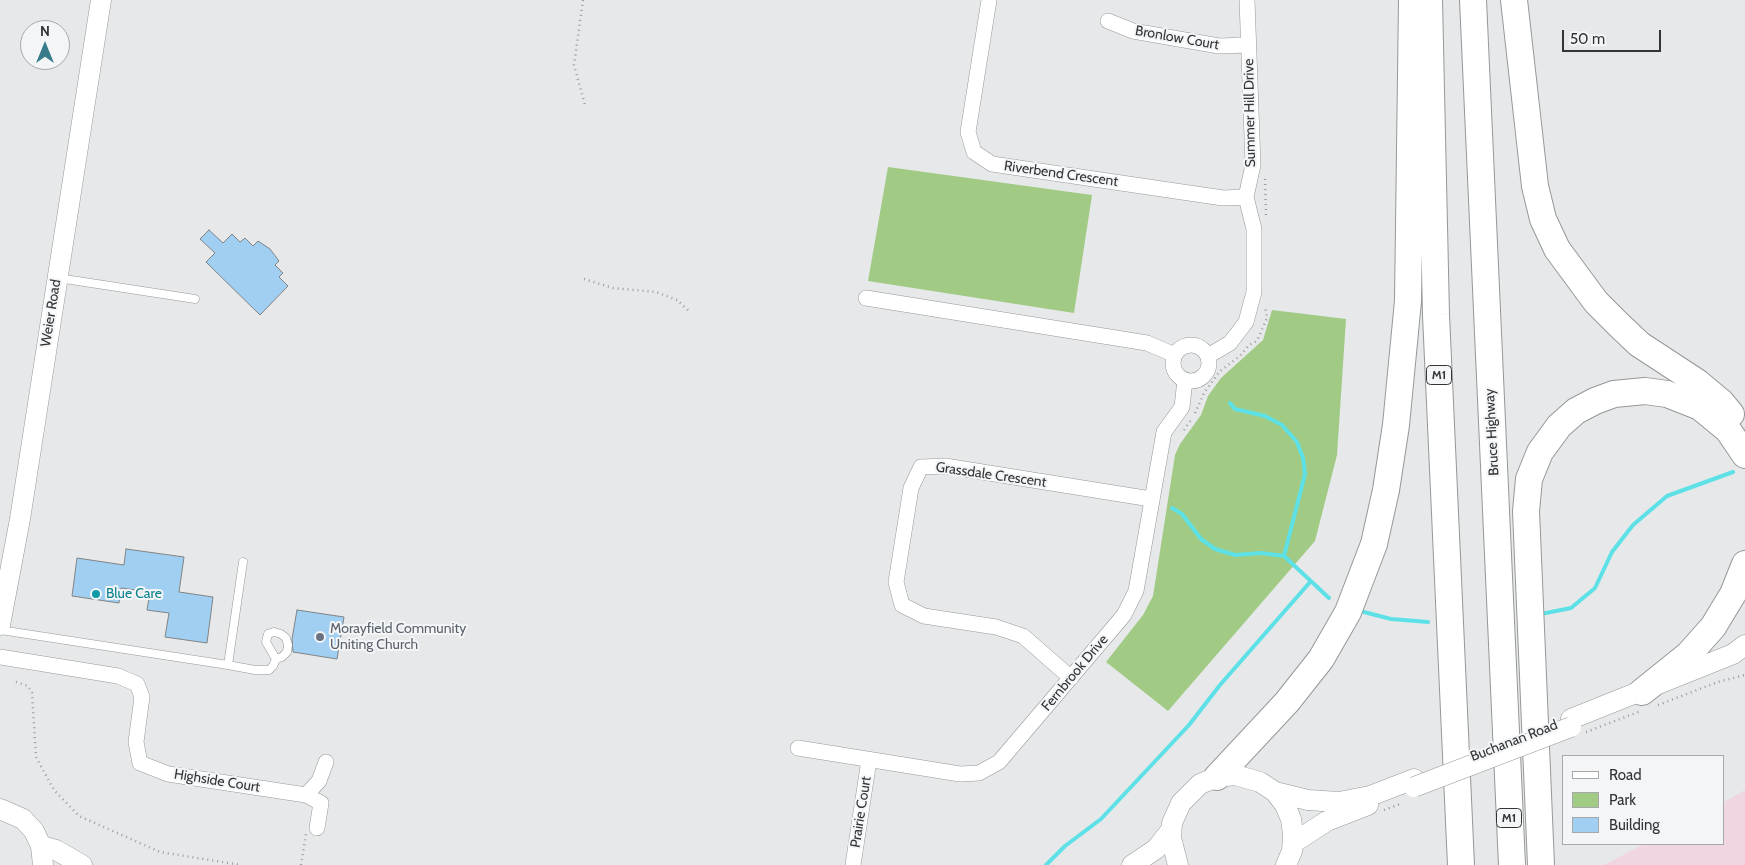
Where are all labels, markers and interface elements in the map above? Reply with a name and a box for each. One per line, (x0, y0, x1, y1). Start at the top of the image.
north arrow (20, 20, 70, 70)
scale bar (1565, 20, 1664, 52)
text: N (40, 22, 50, 40)
street label: Bronlow Court (1134, 22, 1220, 54)
text: 50 m (1570, 30, 1605, 48)
street label: Summer Hill Drive (1241, 59, 1259, 167)
street label: Riverbend Crescent (1003, 158, 1119, 190)
street label: Weier Road (37, 278, 65, 348)
road number: M1 (1426, 366, 1452, 384)
street label: Bruce Highway (1481, 388, 1503, 476)
street label: Grassdale Crescent (935, 459, 1047, 491)
place label: Blue Care (106, 586, 162, 602)
marker: Blue Care (90, 588, 102, 600)
place label: Morayfield Community Uniting Church (330, 621, 466, 654)
marker: Morayfield Community Uniting Church (314, 631, 326, 643)
street label: Fernbrook Drive (1038, 631, 1112, 715)
street label: Buchanan Road (1468, 717, 1560, 765)
legend (1562, 755, 1725, 845)
street label: Highside Court (173, 766, 261, 796)
text: Road (1609, 766, 1642, 784)
street label: Prairie Court (847, 775, 875, 849)
text: Park (1609, 791, 1636, 809)
road number: M1 (1496, 808, 1522, 828)
text: Building (1609, 816, 1660, 834)

